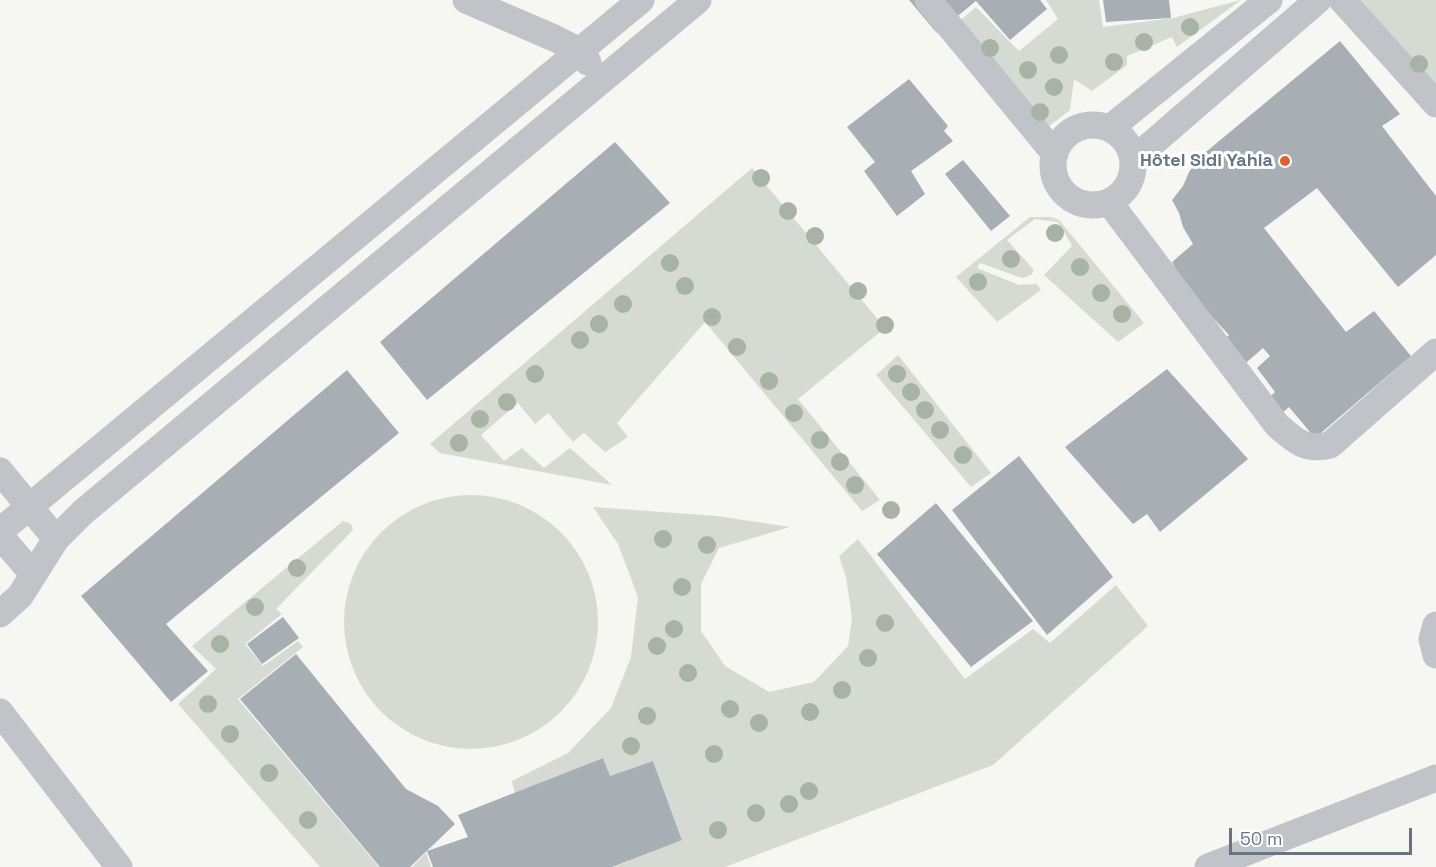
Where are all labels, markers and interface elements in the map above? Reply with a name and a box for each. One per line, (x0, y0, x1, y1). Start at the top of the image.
place label: Hôtel Sidi Yahia (1140, 150, 1273, 172)
marker: Hôtel Sidi Yahia (1278, 154, 1292, 168)
scale bar (1232, 816, 1415, 854)
text: 50 m (1240, 827, 1282, 850)

